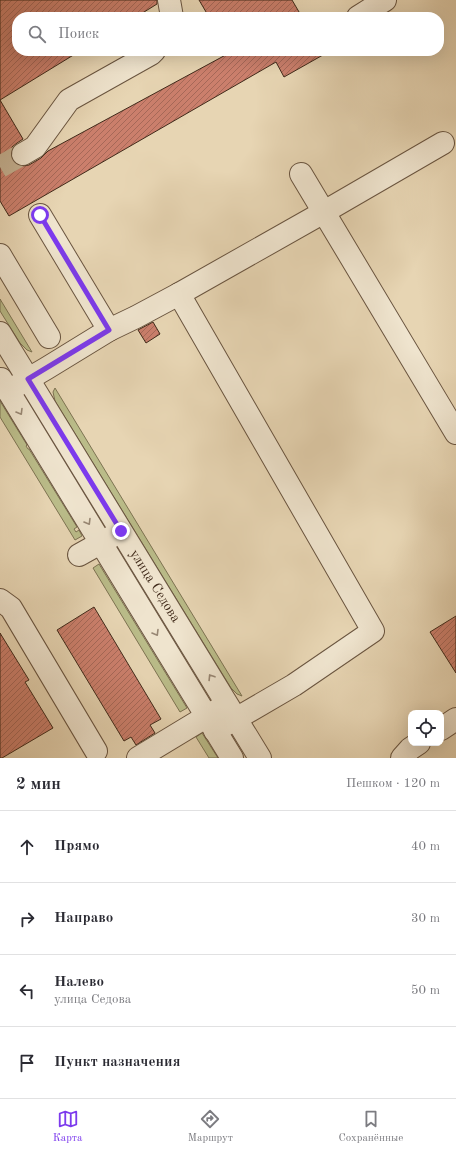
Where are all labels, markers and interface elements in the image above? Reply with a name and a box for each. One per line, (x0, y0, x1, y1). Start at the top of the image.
search box (12, 12, 444, 56)
icon: search (26, 23, 48, 45)
text: Поиск (58, 27, 99, 42)
route start (31, 206, 49, 224)
one-way arrow (16, 407, 23, 414)
one-way arrow (83, 518, 90, 525)
route end (112, 522, 130, 540)
street label: улица Седова (127, 547, 183, 625)
one-way arrow (151, 629, 159, 636)
one-way arrow (208, 674, 215, 681)
map controls (408, 710, 444, 746)
button: locate (408, 710, 444, 746)
text: 2 мин (16, 776, 61, 793)
text: Пешком · 120 m (346, 777, 440, 790)
icon: ahead (16, 836, 38, 858)
text: Прямо (54, 839, 100, 854)
text: 40 m (411, 840, 440, 853)
icon: right (16, 908, 38, 930)
text: Направо (54, 911, 113, 926)
text: 30 m (411, 912, 440, 925)
text: Налево (54, 975, 104, 990)
icon: left (16, 980, 38, 1002)
text: 50 m (411, 984, 440, 997)
text: улица Седова (54, 993, 131, 1006)
icon: arrive (16, 1052, 38, 1074)
text: Пункт назначения (54, 1055, 181, 1070)
tab: Карта (53, 1108, 82, 1146)
tab: Маршрут (188, 1108, 233, 1146)
tab: Сохранённые (338, 1108, 403, 1146)

